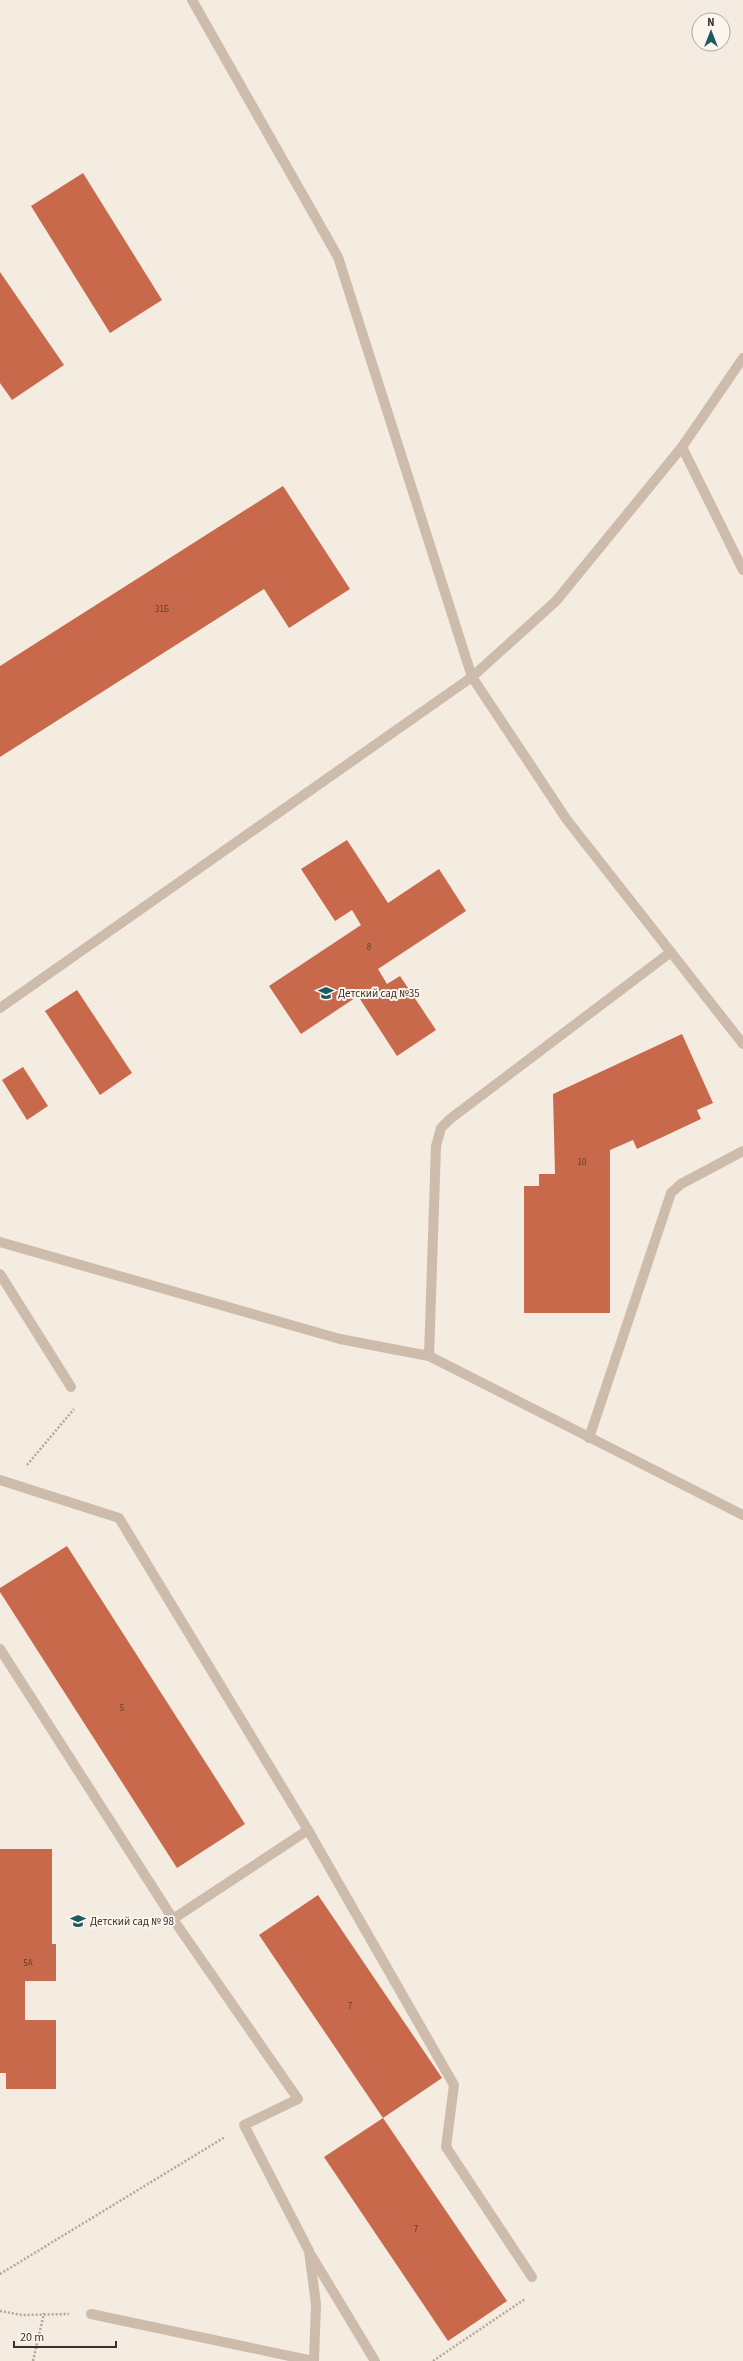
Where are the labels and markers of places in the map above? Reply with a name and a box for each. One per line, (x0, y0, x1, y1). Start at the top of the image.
school or university icon: Детский сад №35 (317, 984, 335, 1002)
place label: Детский сад №35 (338, 986, 420, 1001)
school or university icon: Детский сад № 98 (69, 1912, 87, 1930)
place label: Детский сад № 98 (90, 1914, 174, 1929)

